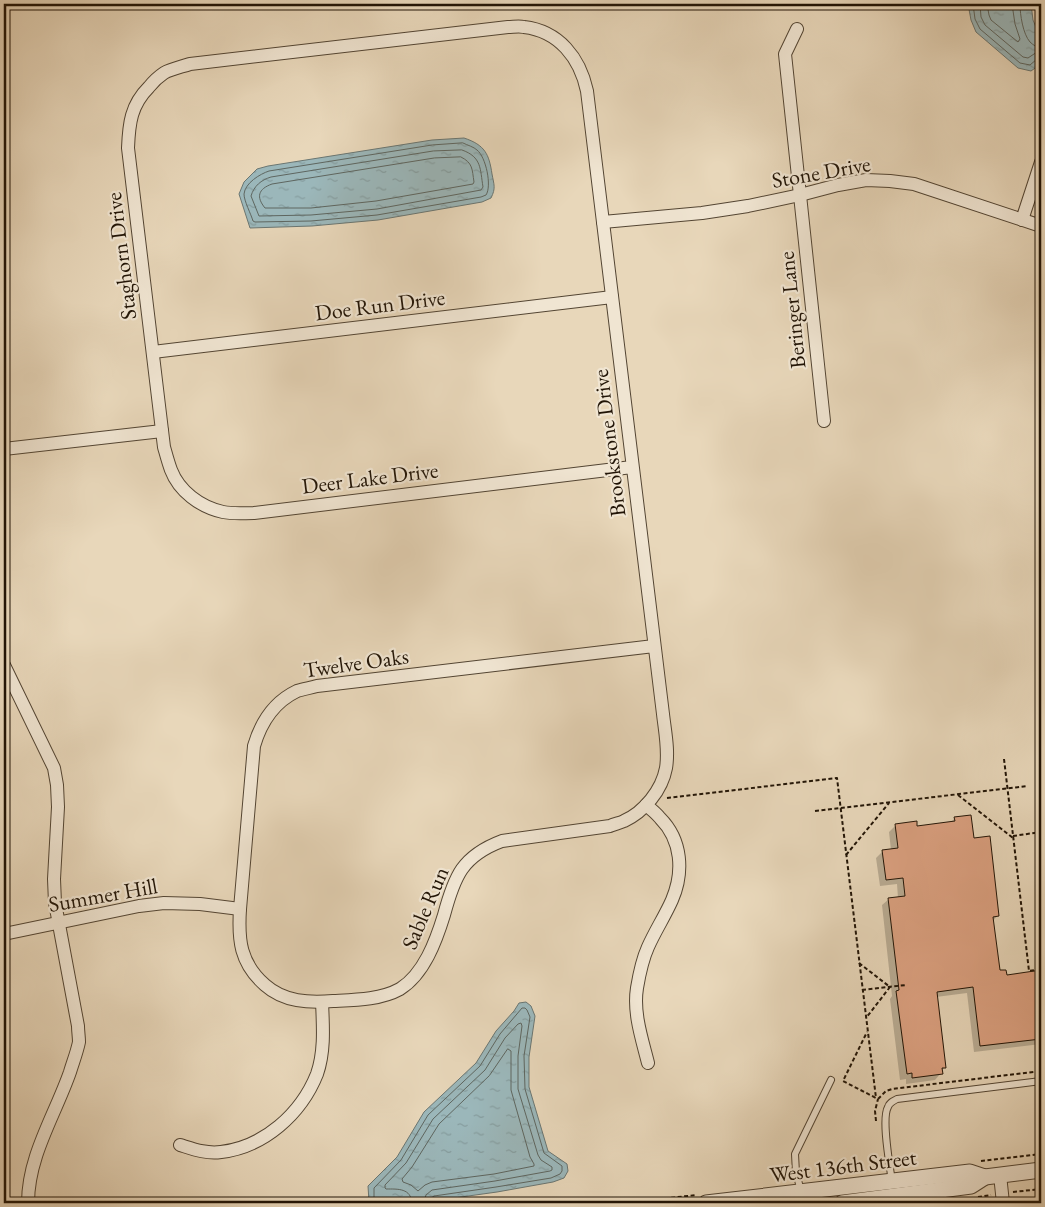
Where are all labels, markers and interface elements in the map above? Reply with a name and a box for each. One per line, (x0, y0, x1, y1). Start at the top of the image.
street label: Stone Drive (769, 149, 873, 195)
street label: Staghorn Drive (99, 190, 143, 321)
street label: Beringer Lane (771, 250, 813, 370)
street label: Doe Run Drive (313, 283, 447, 327)
street label: Brookstone Drive (586, 367, 632, 518)
street label: Deer Lake Drive (300, 455, 440, 501)
street label: Twelve Oaks (302, 641, 410, 685)
street label: Sable Run (395, 862, 456, 954)
street label: Summer Hill (46, 871, 160, 919)
street label: West 136th Street (768, 1143, 918, 1189)

